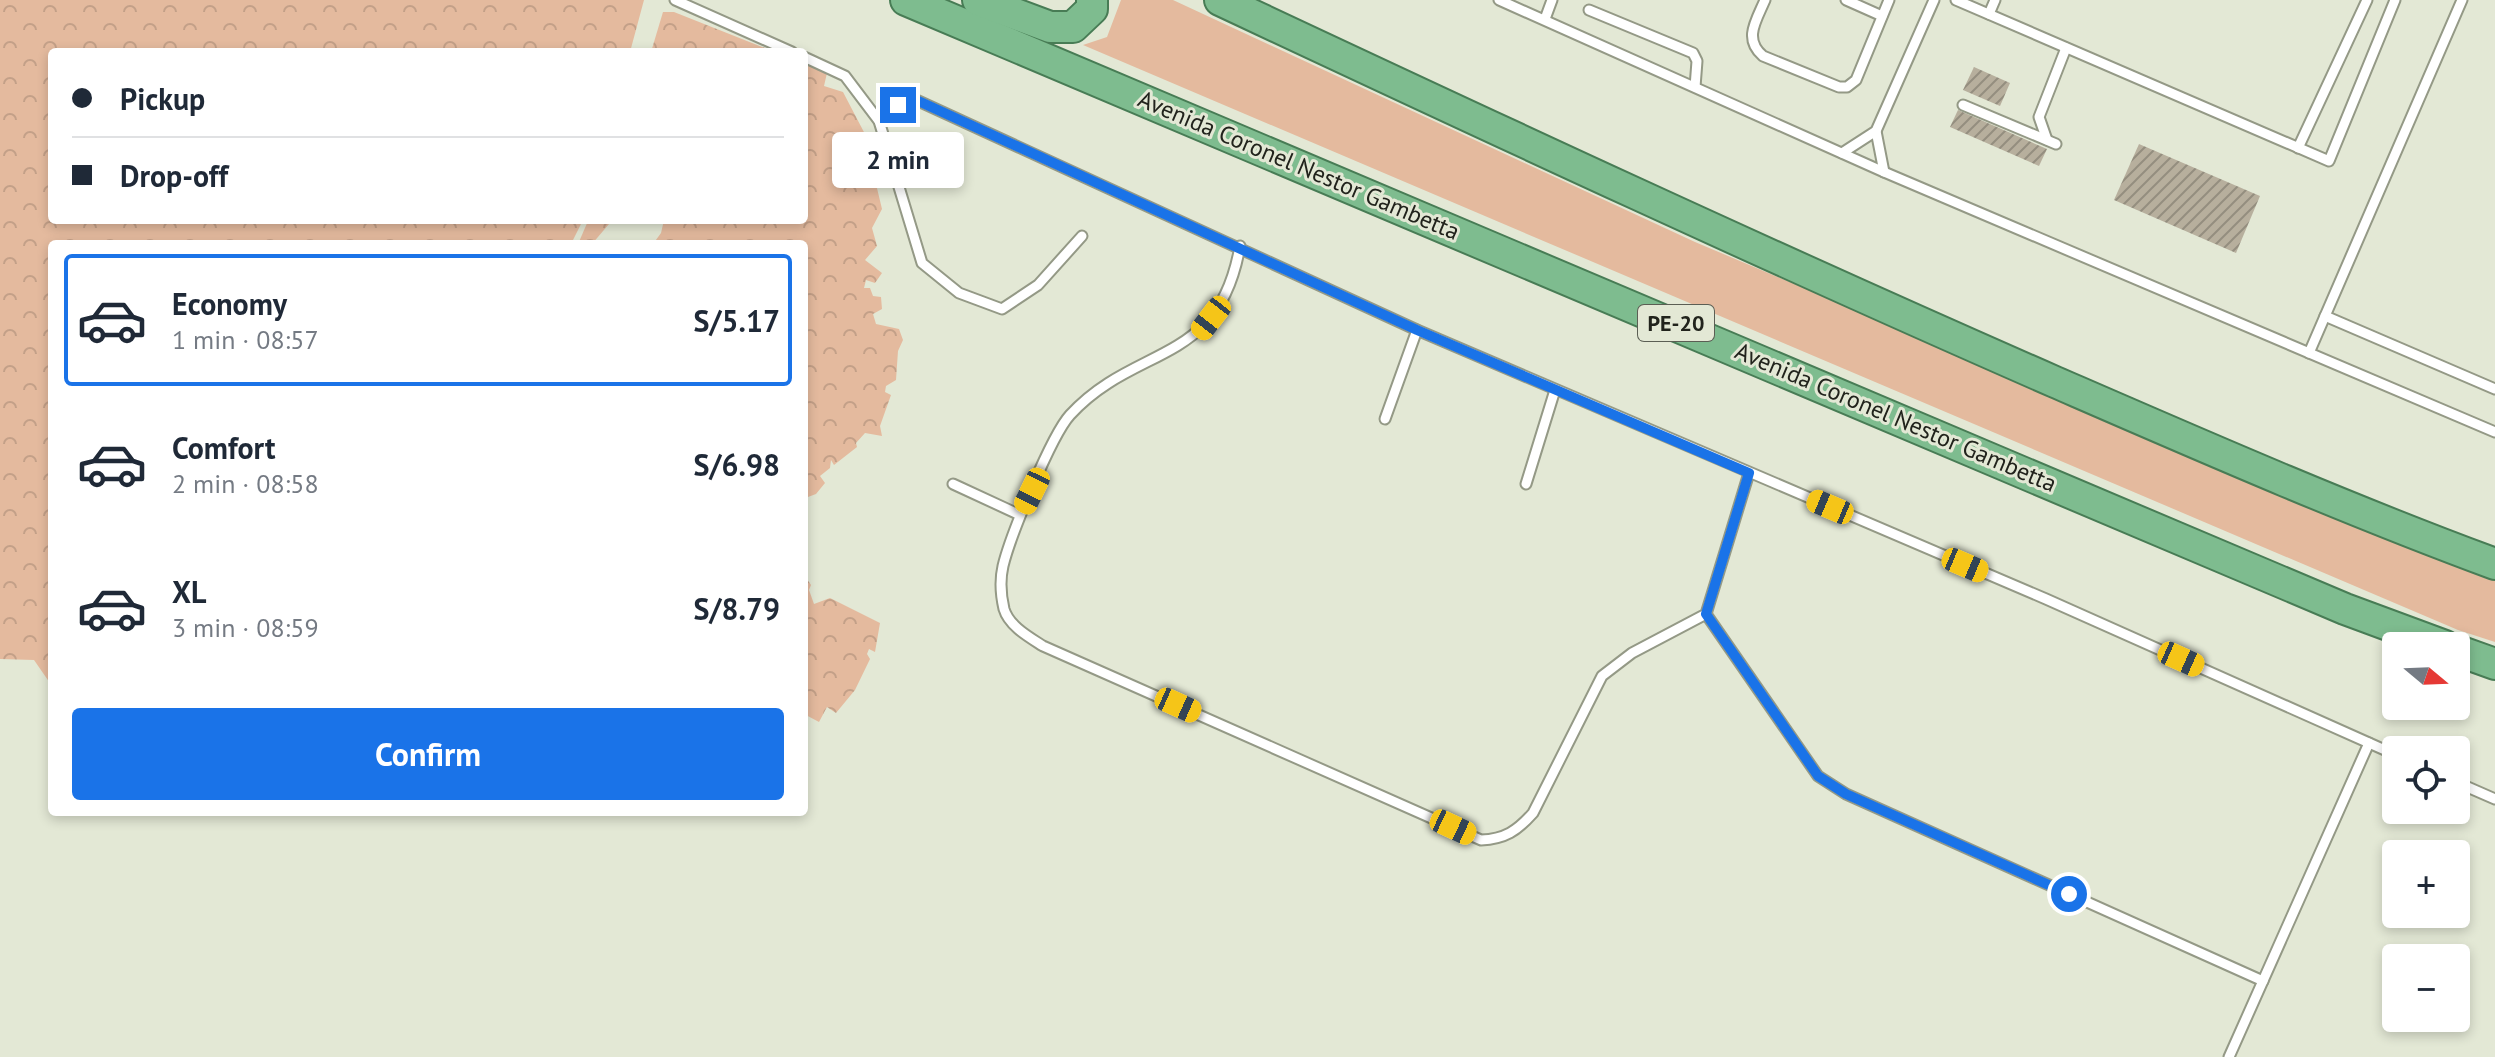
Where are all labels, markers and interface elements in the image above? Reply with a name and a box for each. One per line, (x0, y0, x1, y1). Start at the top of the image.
text: Pickup (120, 79, 205, 118)
street label: Avenida Coronel Nestor Gambetta (1134, 83, 1464, 247)
route end (880, 87, 916, 123)
callout: 2 min (832, 133, 964, 189)
text: 2 min (866, 143, 930, 176)
text: Drop-off (120, 156, 228, 195)
icon: car (76, 284, 148, 356)
text: Economy (172, 284, 287, 323)
car (1187, 292, 1235, 344)
text: S/5.17 (693, 301, 780, 340)
road number: PE-20 (1638, 305, 1714, 341)
text: 1 min · 08:57 (172, 323, 319, 356)
street label: Avenida Coronel Nestor Gambetta (1731, 335, 2061, 499)
icon: car (76, 428, 148, 500)
text: Comfort (172, 428, 275, 467)
text: S/6.98 (693, 445, 780, 484)
car (1011, 464, 1053, 518)
text: 2 min · 08:58 (172, 467, 319, 500)
car (1803, 487, 1857, 527)
car (1938, 545, 1992, 585)
icon: car (76, 572, 148, 644)
text: XL (172, 572, 206, 611)
text: S/8.79 (693, 589, 780, 628)
text: 3 min · 08:59 (172, 611, 319, 644)
north arrow (2382, 632, 2470, 720)
map controls (2382, 632, 2470, 1032)
car (2154, 638, 2208, 680)
car (1151, 684, 1205, 726)
button: Confirm (72, 708, 784, 800)
button: locate (2382, 736, 2470, 824)
car (1426, 806, 1480, 848)
button: + (2382, 840, 2470, 928)
route start (2051, 876, 2087, 912)
button: − (2382, 944, 2470, 1032)

